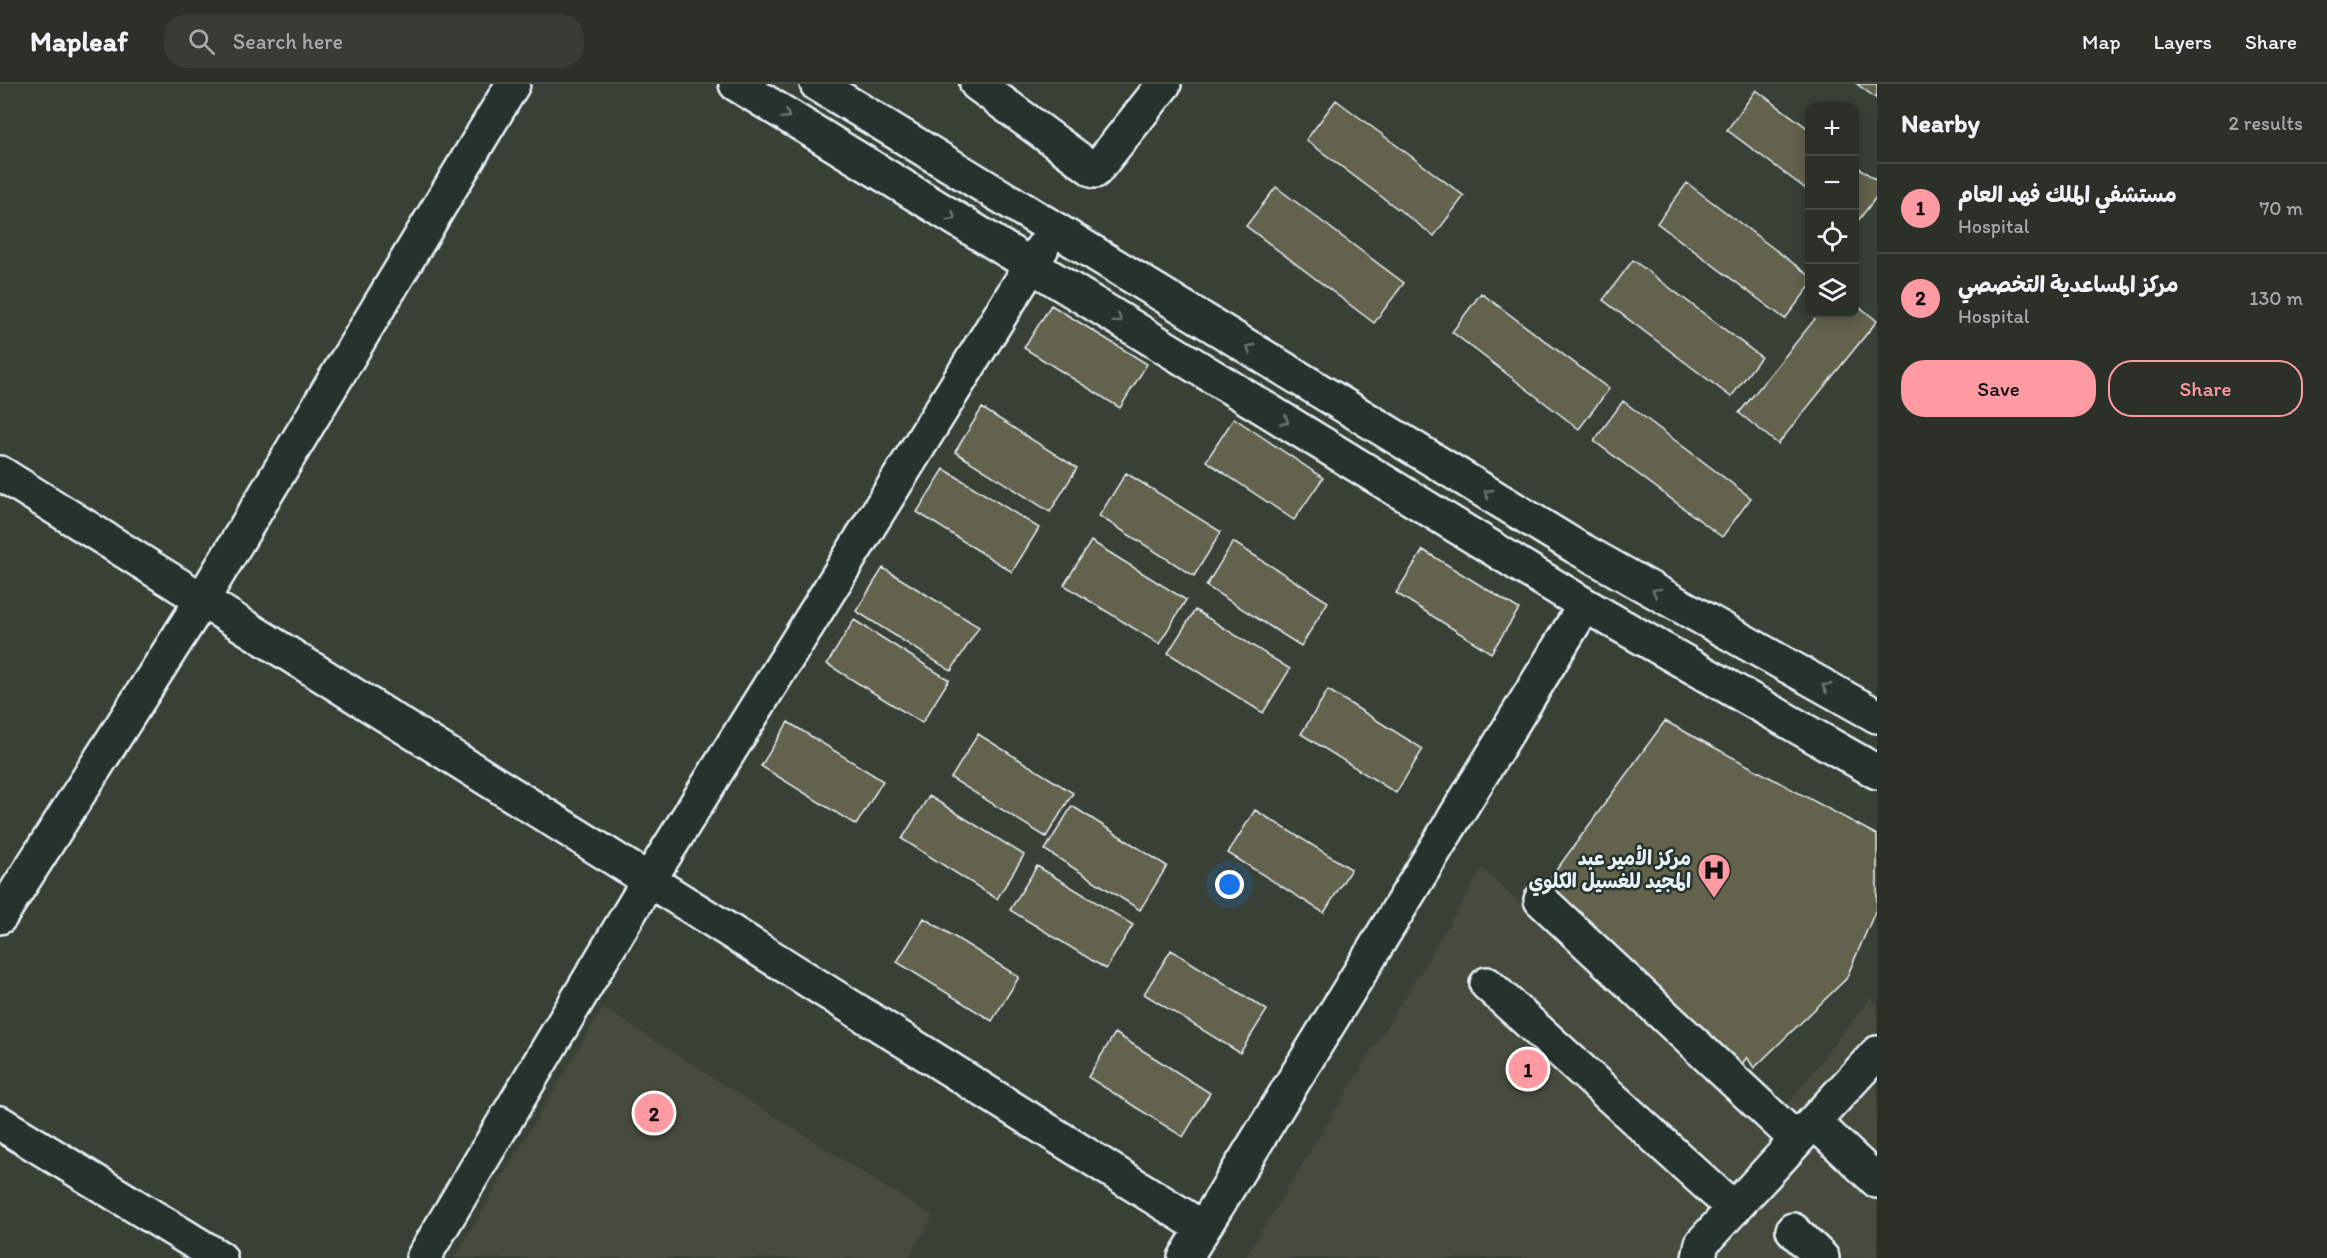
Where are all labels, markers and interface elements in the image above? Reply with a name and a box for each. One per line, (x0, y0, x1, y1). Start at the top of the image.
search box (164, 14, 584, 68)
text: Mapleaf (30, 24, 128, 58)
icon: search (185, 25, 218, 58)
text: Search here (233, 28, 343, 55)
text: Map (2082, 29, 2121, 54)
text: Layers (2154, 29, 2212, 54)
text: Share (2245, 29, 2297, 54)
map controls (1805, 102, 1859, 318)
button: + (1805, 102, 1859, 156)
one-way arrow (780, 107, 790, 119)
text: Nearby (1901, 107, 1980, 139)
text: 2 results (2229, 111, 2303, 135)
button: − (1805, 156, 1859, 210)
text: مستشفي الملك فهد العام (1958, 181, 2177, 208)
text: 1 (1916, 196, 1925, 220)
text: 70 m (2259, 196, 2303, 220)
one-way arrow (946, 209, 956, 221)
button: locate (1805, 210, 1859, 264)
text: Hospital (1958, 214, 2030, 238)
button: layers (1805, 264, 1859, 318)
text: مركز المساعدية التخصصي (1958, 271, 2178, 298)
text: 2 (1915, 286, 1926, 310)
text: 130 m (2249, 286, 2303, 310)
text: Hospital (1958, 304, 2030, 328)
one-way arrow (1112, 311, 1122, 323)
one-way arrow (1246, 343, 1256, 355)
button: Save (1901, 360, 2096, 417)
button: Share (2108, 360, 2303, 417)
one-way arrow (1278, 413, 1289, 424)
one-way arrow (1484, 489, 1494, 500)
one-way arrow (1652, 588, 1662, 599)
one-way arrow (1822, 683, 1832, 695)
place label: مركز الأمير عبد المجيد للغسيل الكلوي (1528, 845, 1691, 897)
hospital icon: مركز الأمير عبد المجيد للغسيل الكلوي (1696, 852, 1732, 899)
your location (1215, 870, 1244, 899)
pin: 1 (1508, 1046, 1547, 1092)
pin: 2 (634, 1090, 674, 1136)

